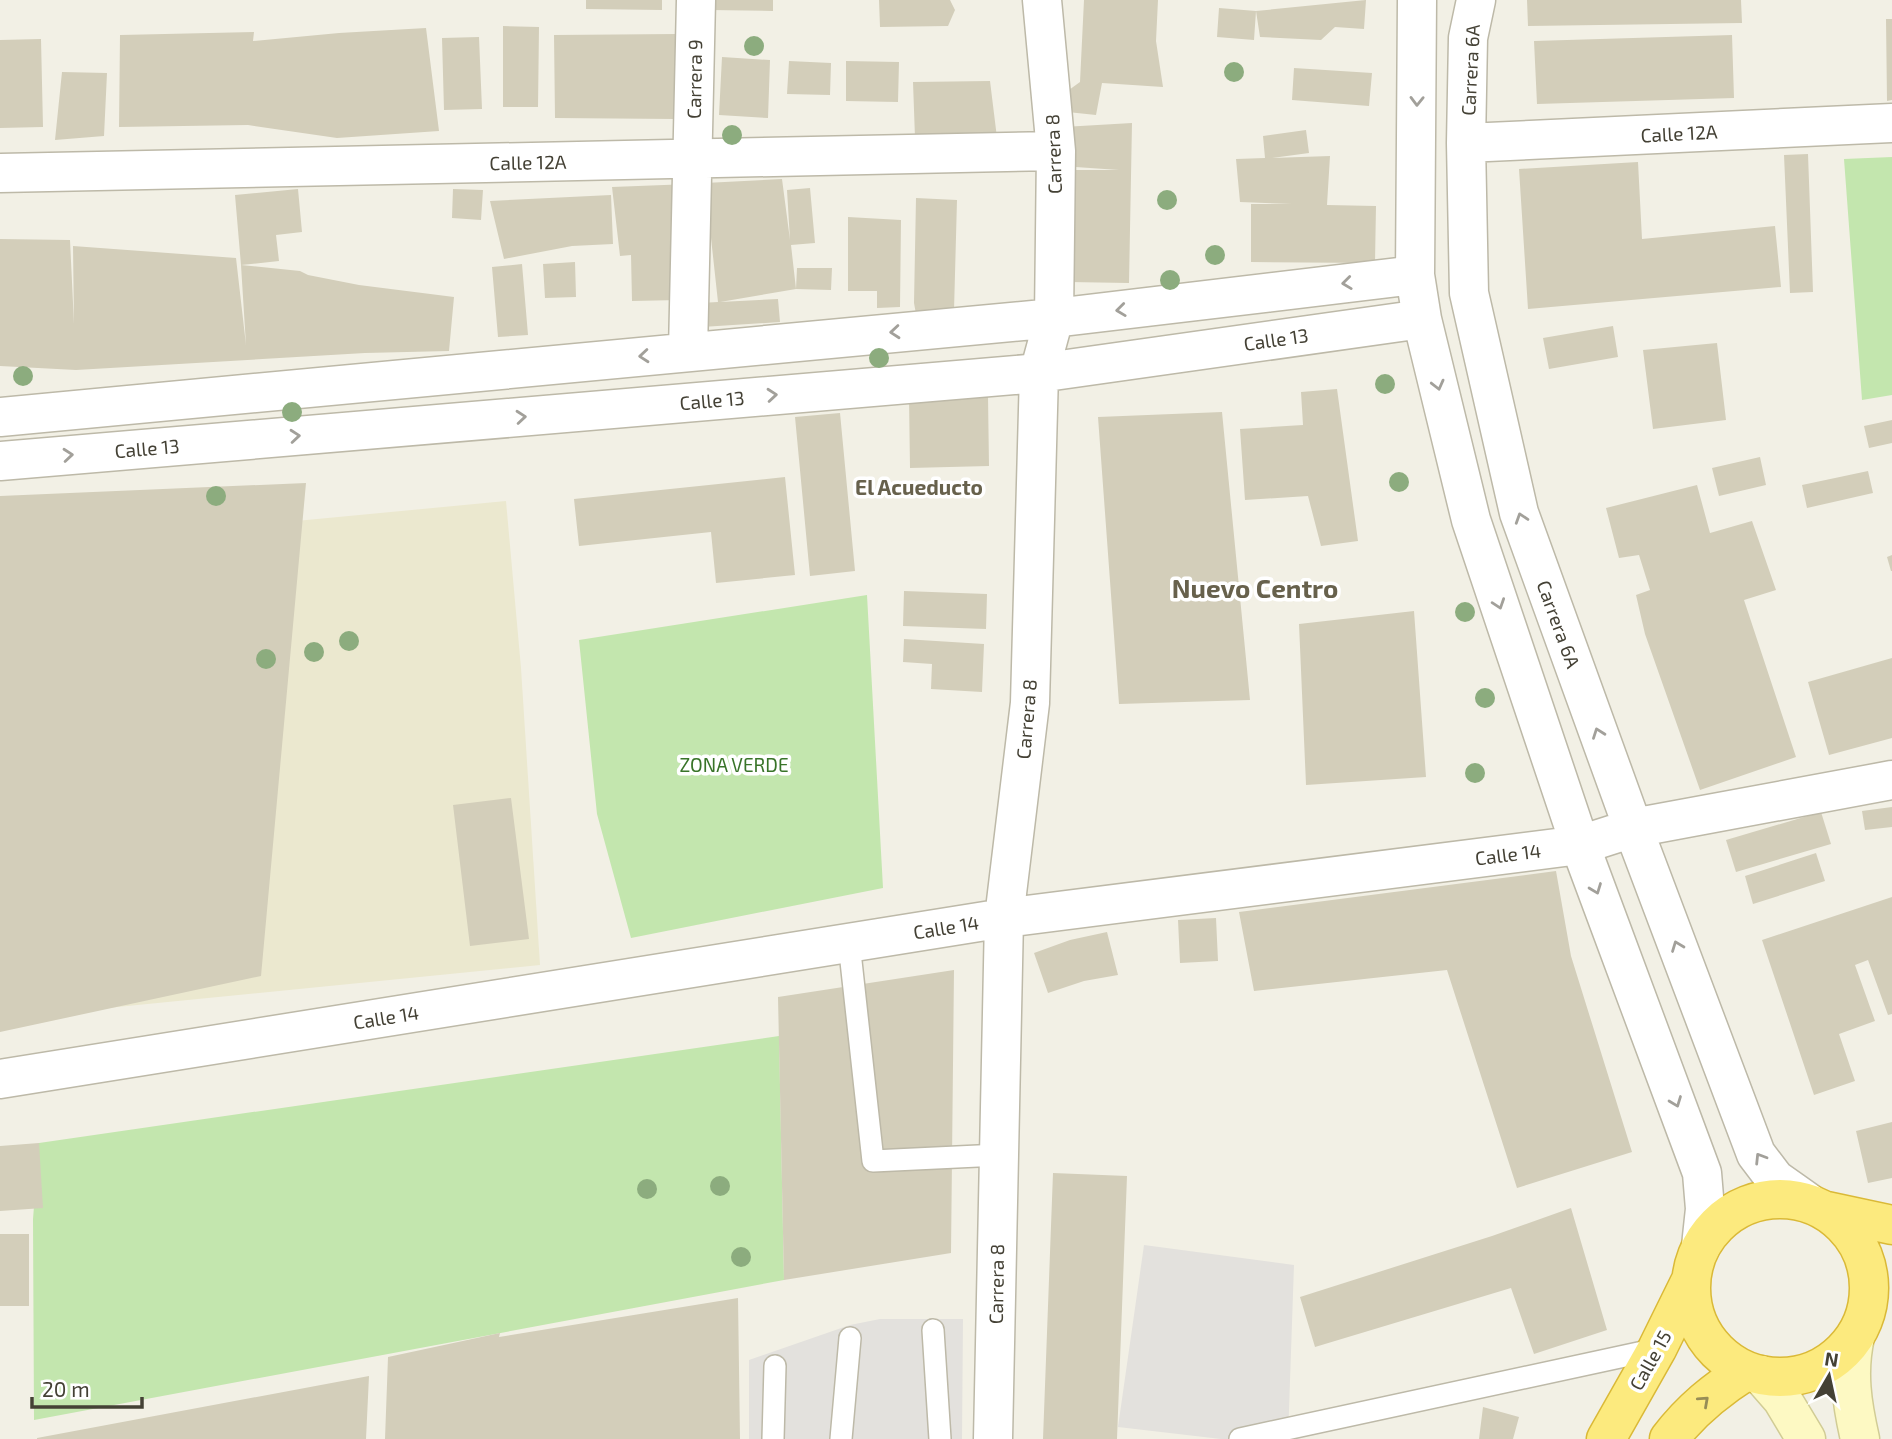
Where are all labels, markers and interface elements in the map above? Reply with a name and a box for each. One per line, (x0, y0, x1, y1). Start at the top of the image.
street label: Carrera 6A (1456, 24, 1484, 116)
street label: Carrera 9 (682, 39, 706, 119)
one-way arrow (1409, 96, 1425, 106)
street label: Carrera 8 (1040, 113, 1066, 195)
street label: Calle 12A (1640, 119, 1718, 147)
street label: Calle 12A (489, 150, 567, 174)
one-way arrow (1341, 276, 1353, 291)
one-way arrow (1115, 302, 1127, 317)
street label: Calle 13 (1242, 323, 1310, 355)
one-way arrow (889, 324, 900, 339)
one-way arrow (638, 348, 650, 363)
one-way arrow (1430, 379, 1444, 391)
street label: Calle 13 (679, 386, 745, 414)
one-way arrow (767, 388, 778, 403)
one-way arrow (516, 409, 527, 424)
one-way arrow (289, 429, 300, 444)
street label: Calle 13 (114, 434, 180, 462)
one-way arrow (63, 448, 74, 463)
district label: El Acueducto (855, 474, 983, 499)
one-way arrow (1515, 513, 1530, 525)
district label: Nuevo Centro (1172, 572, 1338, 603)
street label: Carrera 6A (1533, 577, 1586, 671)
one-way arrow (1491, 598, 1505, 610)
street label: Carrera 8 (1011, 678, 1041, 760)
one-way arrow (1592, 727, 1606, 739)
park label: ZONA VERDE (679, 753, 789, 776)
street label: Calle 14 (1474, 839, 1542, 869)
one-way arrow (1588, 882, 1602, 895)
street label: Calle 14 (911, 910, 981, 944)
one-way arrow (1672, 940, 1686, 952)
street label: Calle 14 (351, 1000, 421, 1034)
one-way arrow (1668, 1096, 1682, 1108)
one-way arrow (1755, 1152, 1768, 1165)
street label: Carrera 8 (984, 1244, 1008, 1324)
street label: Calle 15 (1624, 1326, 1676, 1394)
north arrow (1794, 1341, 1864, 1411)
text: N (1823, 1346, 1840, 1371)
scale bar (32, 1366, 142, 1410)
text: 20 m (42, 1376, 90, 1401)
one-way arrow (1696, 1397, 1709, 1409)

